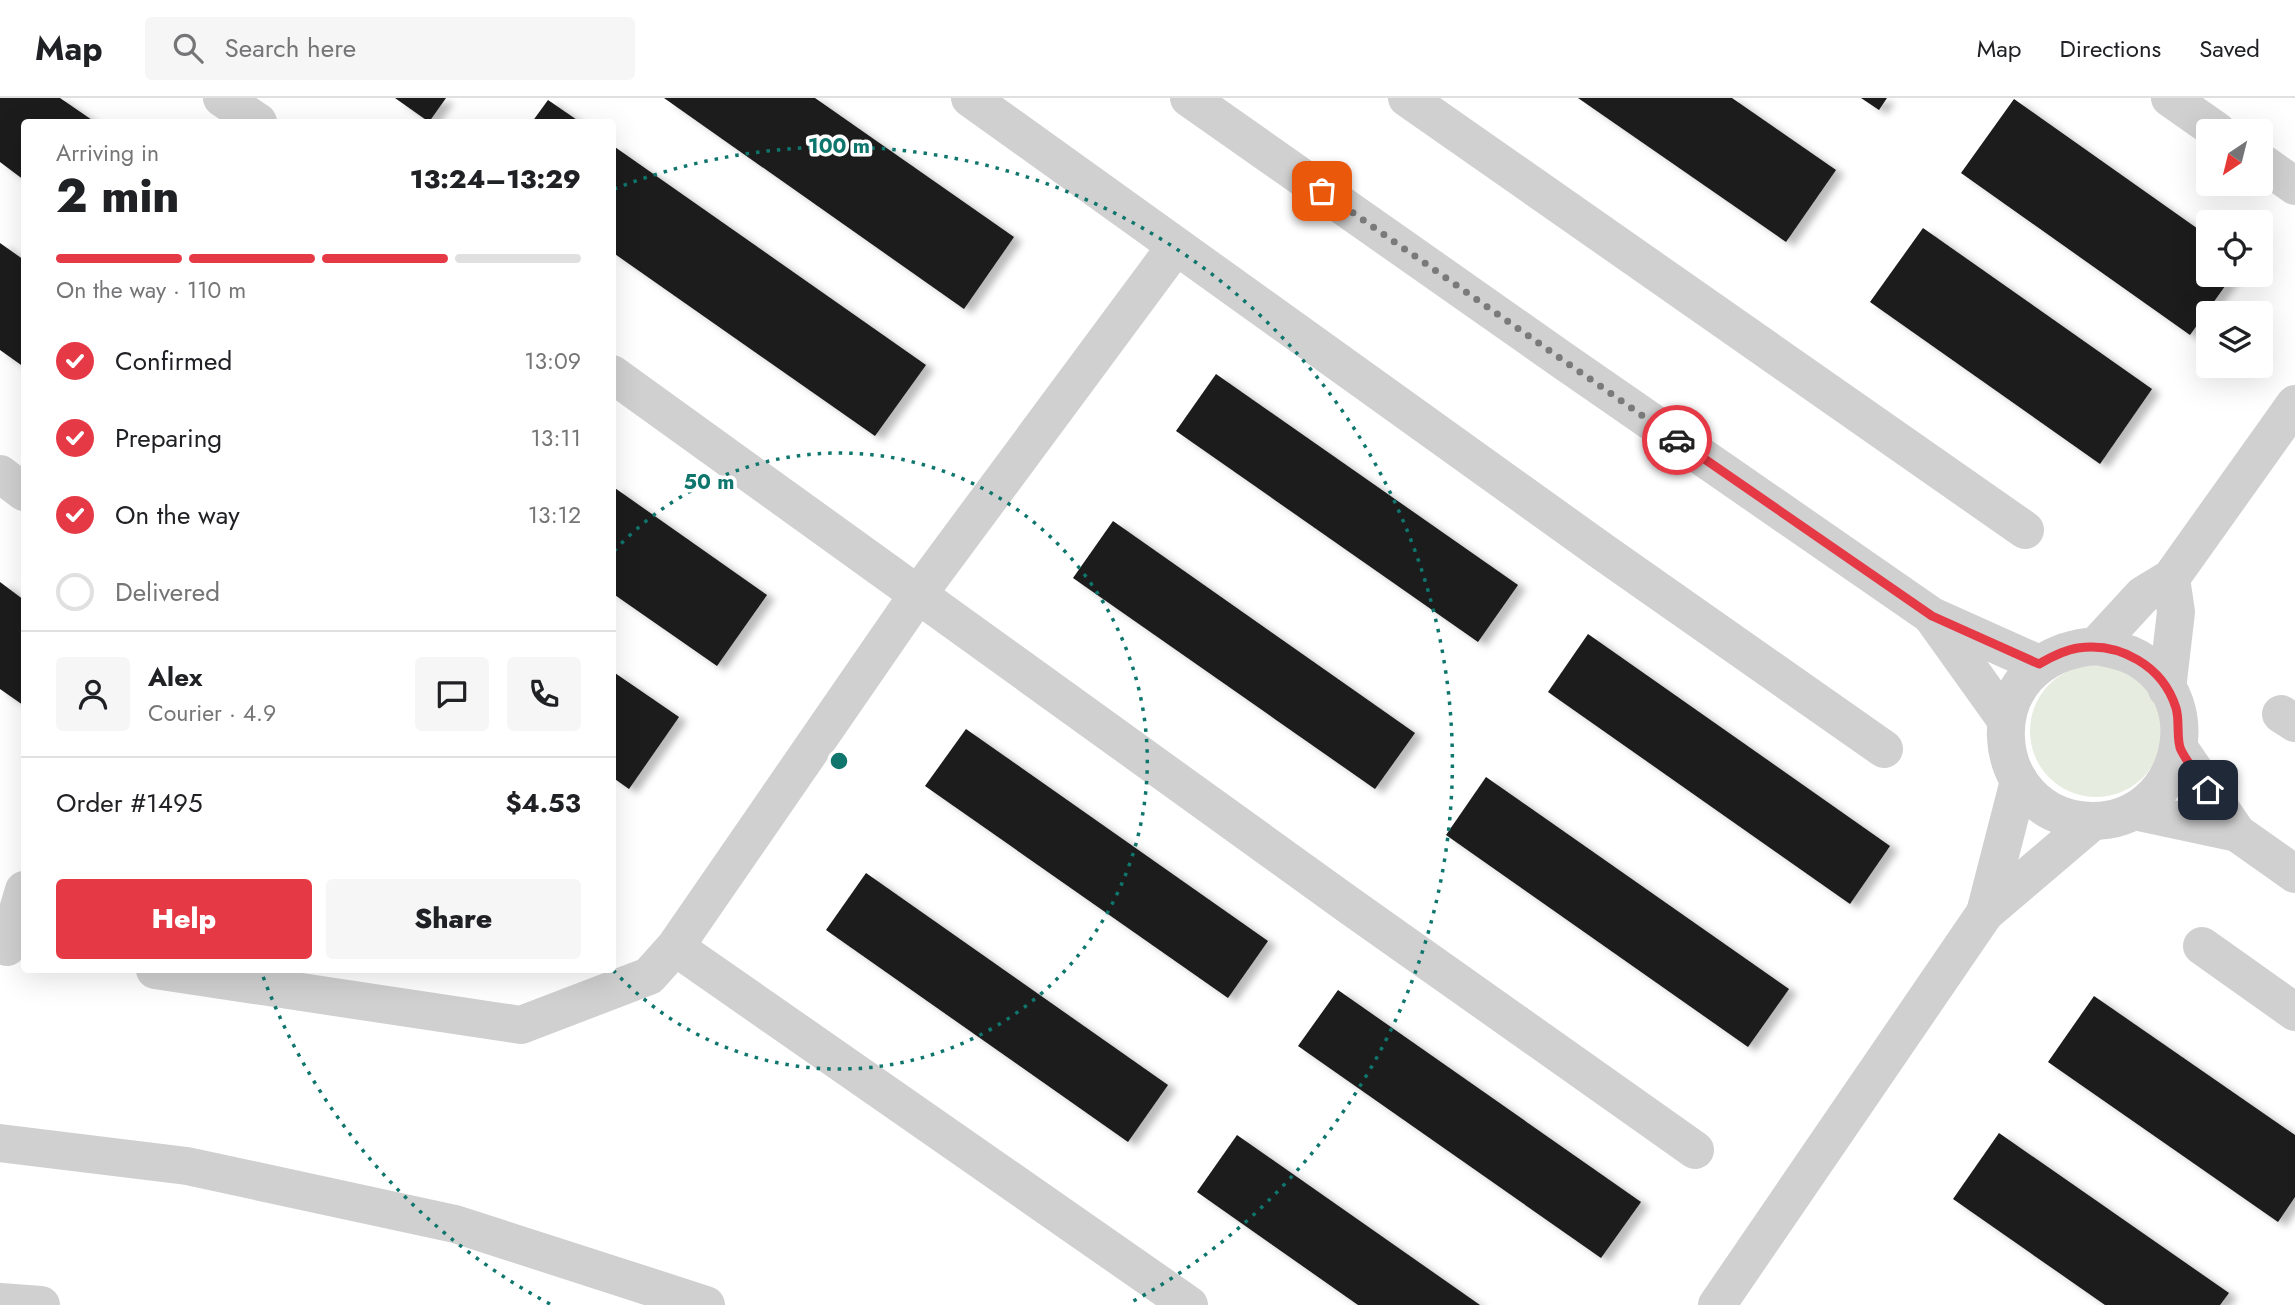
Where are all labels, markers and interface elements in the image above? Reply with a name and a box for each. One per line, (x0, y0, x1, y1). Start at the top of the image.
search box (145, 17, 635, 80)
text: Map (35, 25, 103, 72)
icon: search (169, 29, 207, 67)
text: Search here (225, 29, 356, 67)
text: Map (1977, 31, 2022, 66)
text: Directions (2060, 31, 2161, 66)
text: Saved (2199, 31, 2260, 66)
north arrow (2196, 119, 2273, 196)
map controls (2196, 119, 2273, 378)
text: 100 m (808, 131, 870, 161)
text: Arriving in (56, 136, 159, 170)
text: 13:24–13:29 (410, 160, 581, 198)
pin (1292, 161, 1352, 221)
text: 2 min (56, 163, 180, 229)
icon: bag (1303, 172, 1341, 210)
button: locate (2196, 210, 2273, 287)
text: On the way · 110 m (56, 273, 246, 307)
button: layers (2196, 301, 2273, 378)
icon: check (56, 342, 94, 380)
text: Confirmed (115, 342, 232, 380)
text: 13:09 (524, 344, 581, 378)
courier (1642, 405, 1712, 475)
icon: check (56, 419, 94, 457)
text: Preparing (115, 419, 222, 457)
text: 13:11 (530, 421, 581, 455)
icon: car (1658, 421, 1696, 459)
text: 50 m (684, 467, 734, 497)
icon: check (56, 496, 94, 534)
text: On the way (115, 496, 240, 534)
text: 13:12 (528, 498, 581, 532)
text: Delivered (115, 573, 220, 611)
button: person (56, 657, 130, 731)
button: chat (415, 657, 489, 731)
button: phone (507, 657, 581, 731)
text: Alex (148, 658, 202, 696)
text: Courier · 4.9 (148, 696, 276, 730)
centre of rings (827, 749, 851, 773)
pin (2178, 760, 2238, 820)
icon: home (2189, 771, 2227, 809)
text: Order #1495 (56, 784, 203, 822)
text: $4.53 (505, 784, 581, 822)
button: Help (56, 879, 312, 959)
button: Share (326, 879, 581, 959)

